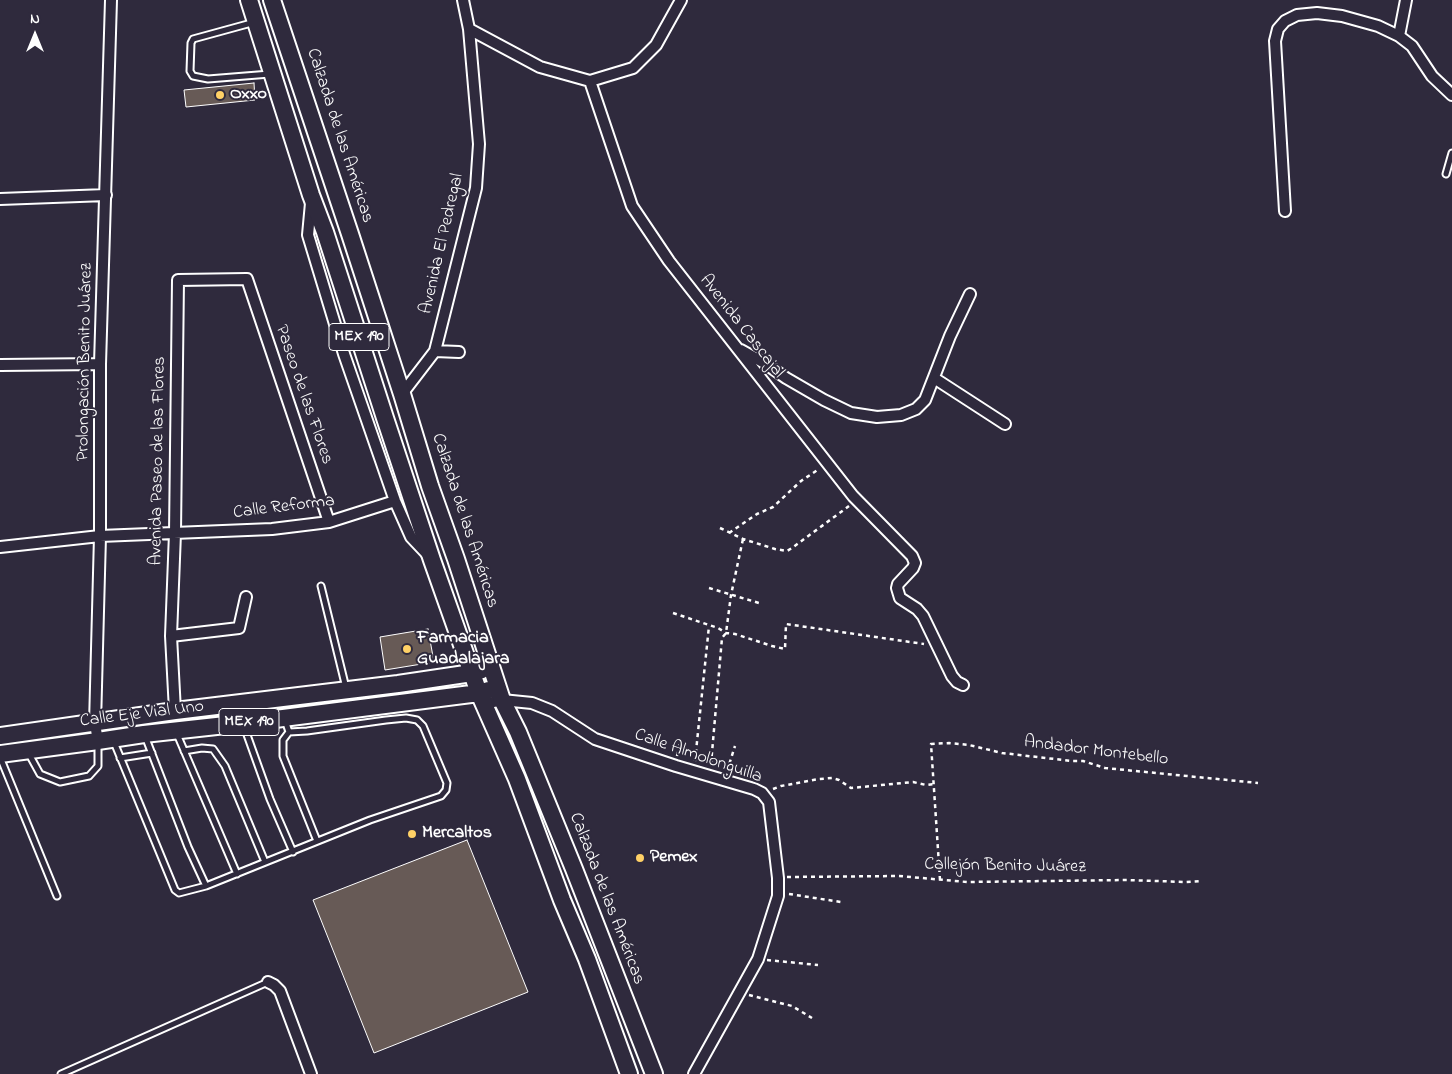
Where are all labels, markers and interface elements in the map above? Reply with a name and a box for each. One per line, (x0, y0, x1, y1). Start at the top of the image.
text: N (30, 9, 40, 30)
north arrow (10, 10, 60, 60)
street label: Calzada de las Américas (301, 46, 377, 226)
place label: Oxxo (230, 84, 267, 106)
marker: Oxxo (214, 89, 226, 101)
street label: Avenida El Pedregal (416, 172, 470, 316)
street label: Prolongación Benito Juárez (73, 263, 99, 461)
street label: Avenida Cascajal (694, 271, 788, 383)
street label: Paseo de las Flores (269, 322, 337, 468)
road number: MEX 190 (329, 324, 389, 351)
street label: Avenida Paseo de las Flores (146, 356, 172, 566)
street label: Calzada de las Américas (426, 431, 502, 611)
street label: Calle Reforma (232, 491, 336, 525)
place label: Farmacia Guadalajara (417, 628, 509, 670)
marker: Farmacia Guadalajara (401, 643, 413, 655)
street label: Calle Eje Vial Uno (79, 697, 205, 733)
road number: MEX 190 (219, 709, 279, 736)
street label: Calle Almolonguilla (631, 725, 765, 789)
street label: Andador Montebello (1022, 732, 1170, 772)
street label: Calzada de las Américas (563, 810, 649, 988)
place label: Mercaltos (422, 823, 492, 845)
marker: Mercaltos (406, 828, 418, 840)
place label: Pemex (650, 847, 698, 869)
marker: Pemex (634, 852, 646, 864)
street label: Callejón Benito Juárez (924, 855, 1086, 879)

